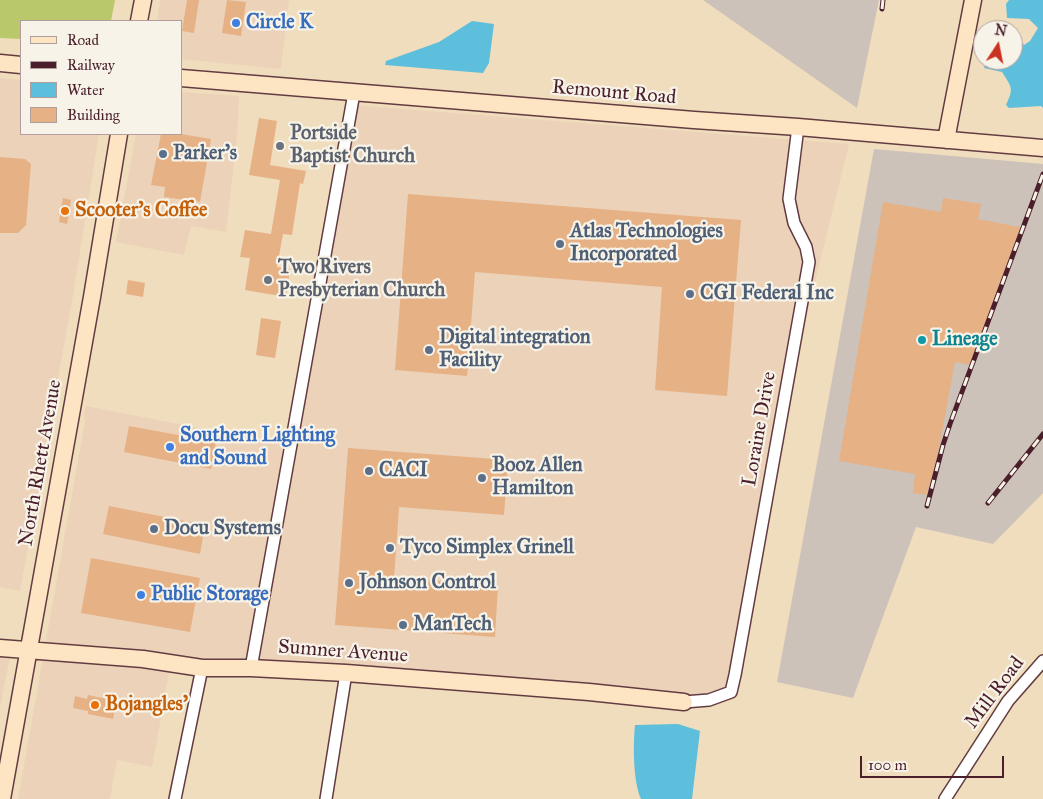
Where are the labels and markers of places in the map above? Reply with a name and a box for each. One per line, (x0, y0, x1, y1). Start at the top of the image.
place label: Circle K (246, 11, 313, 35)
marker: Circle K (230, 17, 242, 29)
place label: Portside Baptist Church (290, 122, 415, 169)
marker: Portside Baptist Church (274, 140, 286, 152)
place label: Parker’s (173, 142, 237, 166)
marker: Parker’s (157, 148, 169, 160)
place label: Scooter's Coffee (75, 199, 207, 223)
marker: Scooter's Coffee (59, 205, 71, 217)
place label: Atlas Technologies Incorporated (570, 220, 723, 267)
marker: Atlas Technologies Incorporated (554, 238, 566, 250)
place label: Two Rivers Presbyterian Church (278, 256, 445, 303)
marker: Two Rivers Presbyterian Church (262, 274, 274, 286)
place label: CGI Federal Inc (700, 282, 834, 306)
marker: CGI Federal Inc (684, 288, 696, 300)
place label: Digital integration Facility (439, 326, 591, 373)
place label: Lineage (932, 328, 998, 352)
marker: Lineage (916, 334, 928, 346)
marker: Digital integration Facility (423, 344, 435, 356)
place label: Southern Lighting and Sound (180, 424, 335, 471)
marker: Southern Lighting and Sound (164, 441, 176, 453)
place label: Booz Allen Hamilton (492, 454, 583, 501)
place label: CACI (379, 459, 428, 483)
marker: CACI (363, 465, 375, 477)
marker: Booz Allen Hamilton (476, 472, 488, 484)
place label: Docu Systems (164, 517, 281, 541)
marker: Docu Systems (148, 523, 160, 535)
place label: Tyco Simplex Grinell (400, 536, 574, 560)
marker: Tyco Simplex Grinell (384, 542, 396, 554)
place label: Johnson Control (359, 571, 496, 595)
marker: Johnson Control (343, 577, 355, 589)
place label: Public Storage (151, 583, 269, 607)
marker: Public Storage (135, 589, 147, 601)
place label: ManTech (413, 613, 492, 637)
marker: ManTech (397, 619, 409, 631)
place label: Bojangles' (105, 693, 188, 717)
marker: Bojangles' (89, 699, 101, 711)

